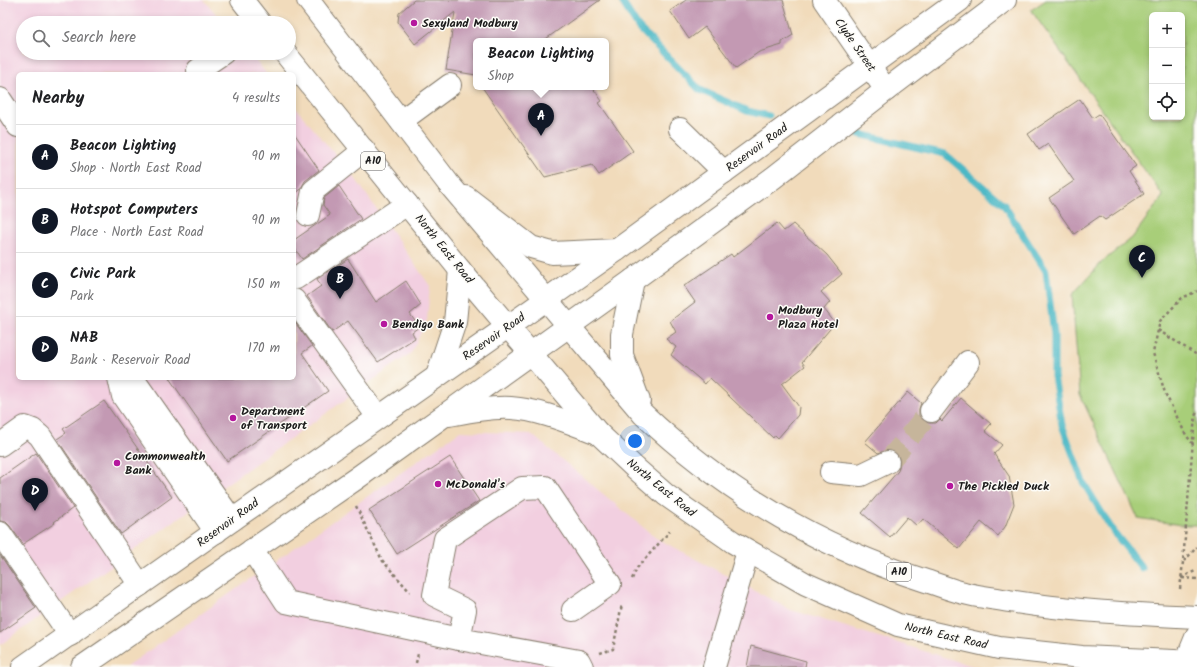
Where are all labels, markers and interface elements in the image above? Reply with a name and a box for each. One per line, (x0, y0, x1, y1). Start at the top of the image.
map controls (1149, 12, 1185, 120)
button: + (1149, 12, 1185, 48)
place label: Sexyland Modbury (422, 14, 518, 33)
street label: Clyde Street (829, 14, 881, 76)
search box (16, 16, 296, 60)
marker: Sexyland Modbury (409, 18, 419, 28)
text: Search here (62, 26, 136, 50)
icon: search (30, 27, 52, 49)
popup (473, 38, 609, 90)
text: Beacon Lighting (488, 42, 594, 66)
button: − (1149, 48, 1185, 84)
text: Shop (488, 66, 514, 87)
button: locate (1149, 84, 1185, 120)
text: Nearby (32, 85, 84, 112)
text: 4 results (232, 88, 280, 109)
pin: A (528, 103, 554, 136)
street label: Reservoir Road (722, 118, 793, 177)
text: Beacon Lighting (70, 134, 177, 158)
text: A (41, 146, 49, 167)
text: 90 m (252, 146, 280, 167)
road number: A10 (361, 152, 385, 170)
text: Shop · North East Road (70, 158, 201, 179)
text: Hotspot Computers (70, 198, 198, 222)
text: B (41, 210, 49, 231)
text: 90 m (252, 210, 280, 231)
street label: North East Road (410, 210, 479, 289)
text: Place · North East Road (70, 222, 203, 243)
pin: C (1129, 245, 1155, 278)
text: Civic Park (70, 262, 135, 286)
pin: B (327, 266, 353, 299)
text: C (41, 274, 49, 295)
text: 150 m (247, 274, 280, 295)
text: Park (70, 286, 94, 307)
place label: Modbury Plaza Hotel (778, 301, 839, 334)
street label: Reservoir Road (459, 308, 530, 366)
marker: Modbury Plaza Hotel (765, 312, 775, 322)
place label: Bendigo Bank (392, 315, 465, 334)
marker: Bendigo Bank (379, 319, 389, 329)
text: NAB (70, 326, 98, 350)
text: D (41, 338, 49, 359)
text: 170 m (248, 338, 280, 359)
text: Bank · Reservoir Road (70, 350, 190, 371)
place label: Department of Transport (241, 402, 308, 435)
marker: Department of Transport (228, 413, 238, 423)
your location (625, 431, 645, 451)
place label: Commonwealth Bank (125, 447, 206, 480)
street label: North East Road (622, 454, 701, 523)
marker: Commonwealth Bank (112, 458, 122, 468)
place label: McDonald's (446, 475, 505, 494)
place label: The Pickled Duck (958, 477, 1050, 496)
pin: D (22, 478, 48, 511)
marker: McDonald's (433, 479, 443, 489)
marker: The Pickled Duck (945, 481, 955, 491)
street label: Reservoir Road (193, 493, 264, 552)
road number: A10 (887, 563, 911, 581)
street label: North East Road (903, 617, 990, 655)

